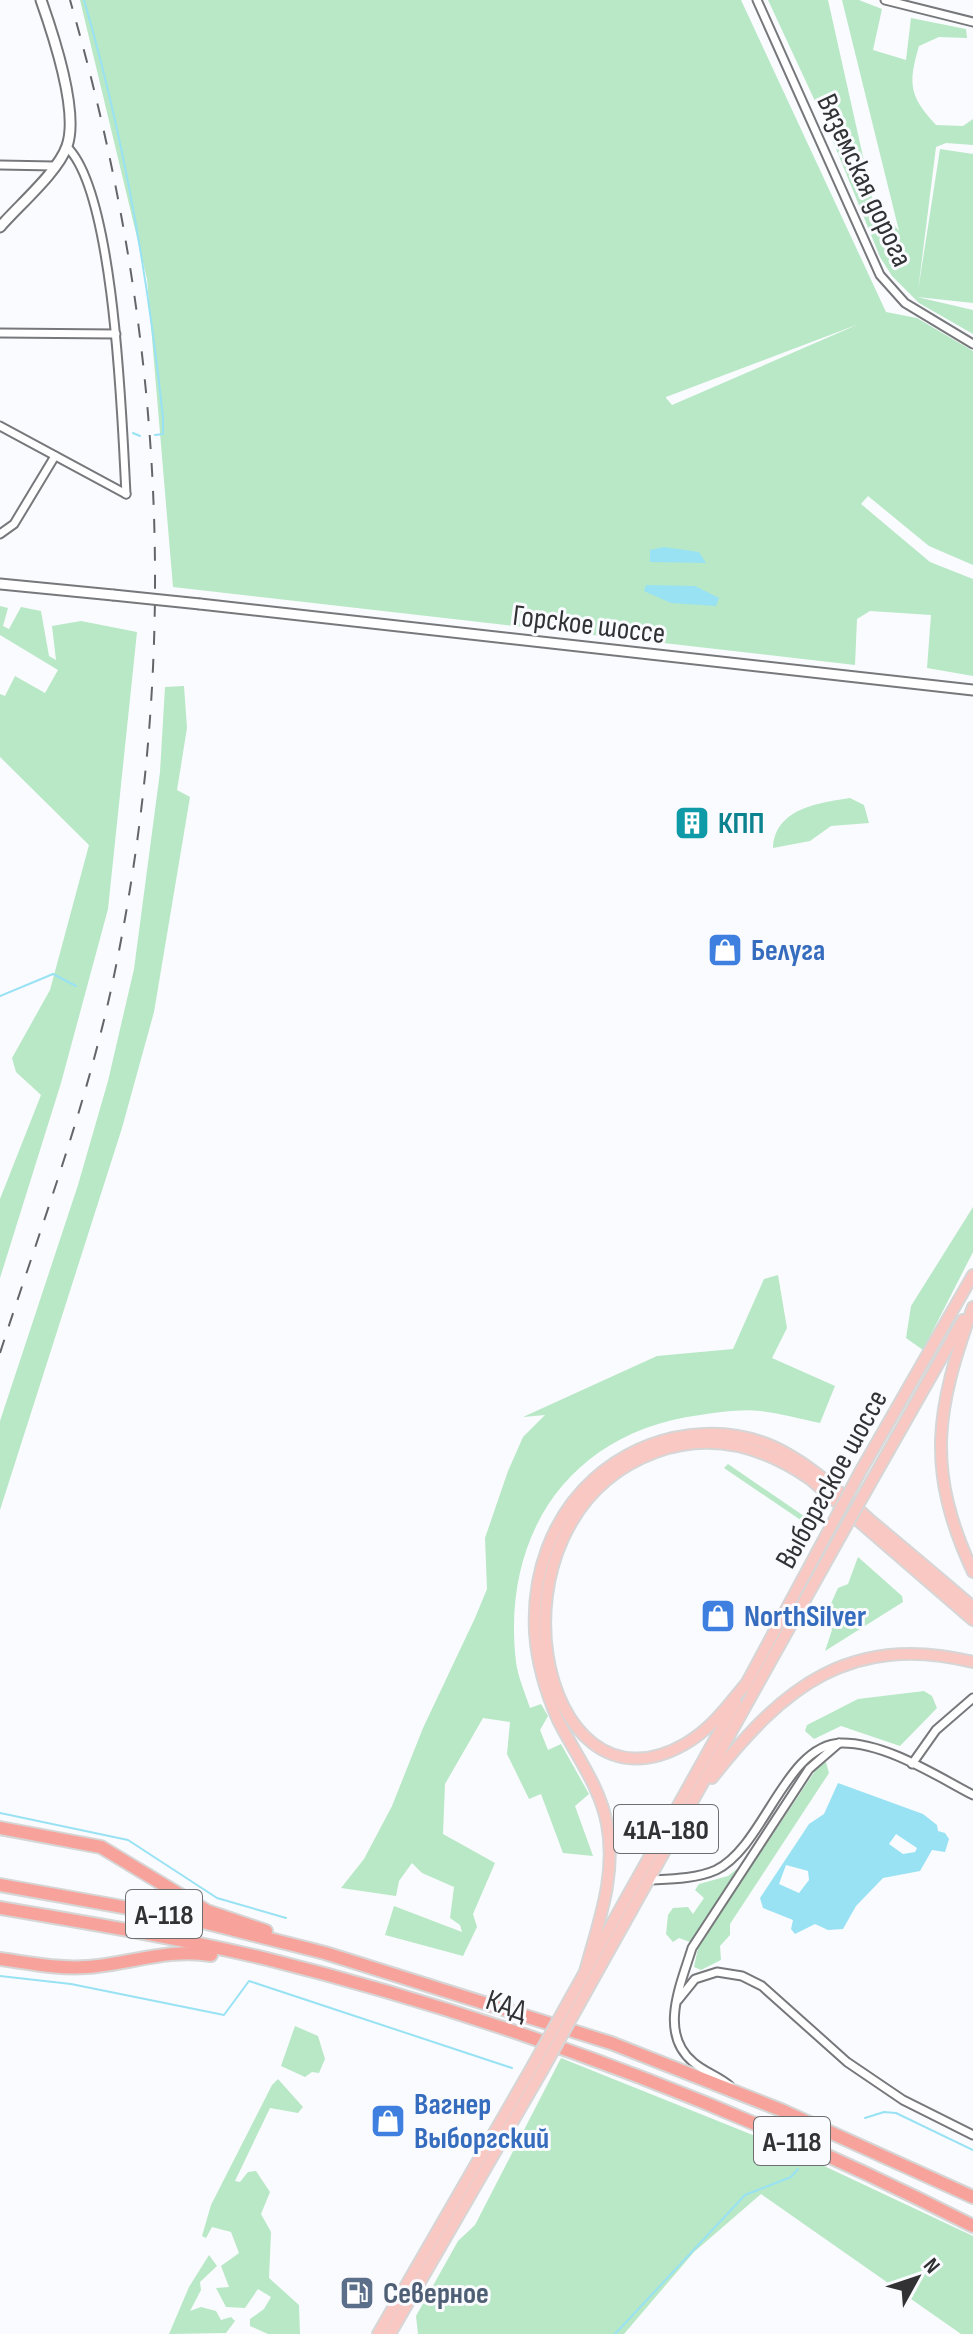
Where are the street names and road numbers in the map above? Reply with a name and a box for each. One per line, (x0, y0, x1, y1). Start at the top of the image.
street label: Вяземская дорога (808, 88, 920, 272)
street label: Горское шоссе (511, 598, 667, 652)
street label: Выборгское шоссе (768, 1384, 896, 1575)
road number: 41А-180 (614, 1805, 718, 1853)
road number: А-118 (126, 1890, 202, 1938)
street label: КАД (481, 1982, 533, 2030)
road number: А-118 (754, 2117, 830, 2165)

